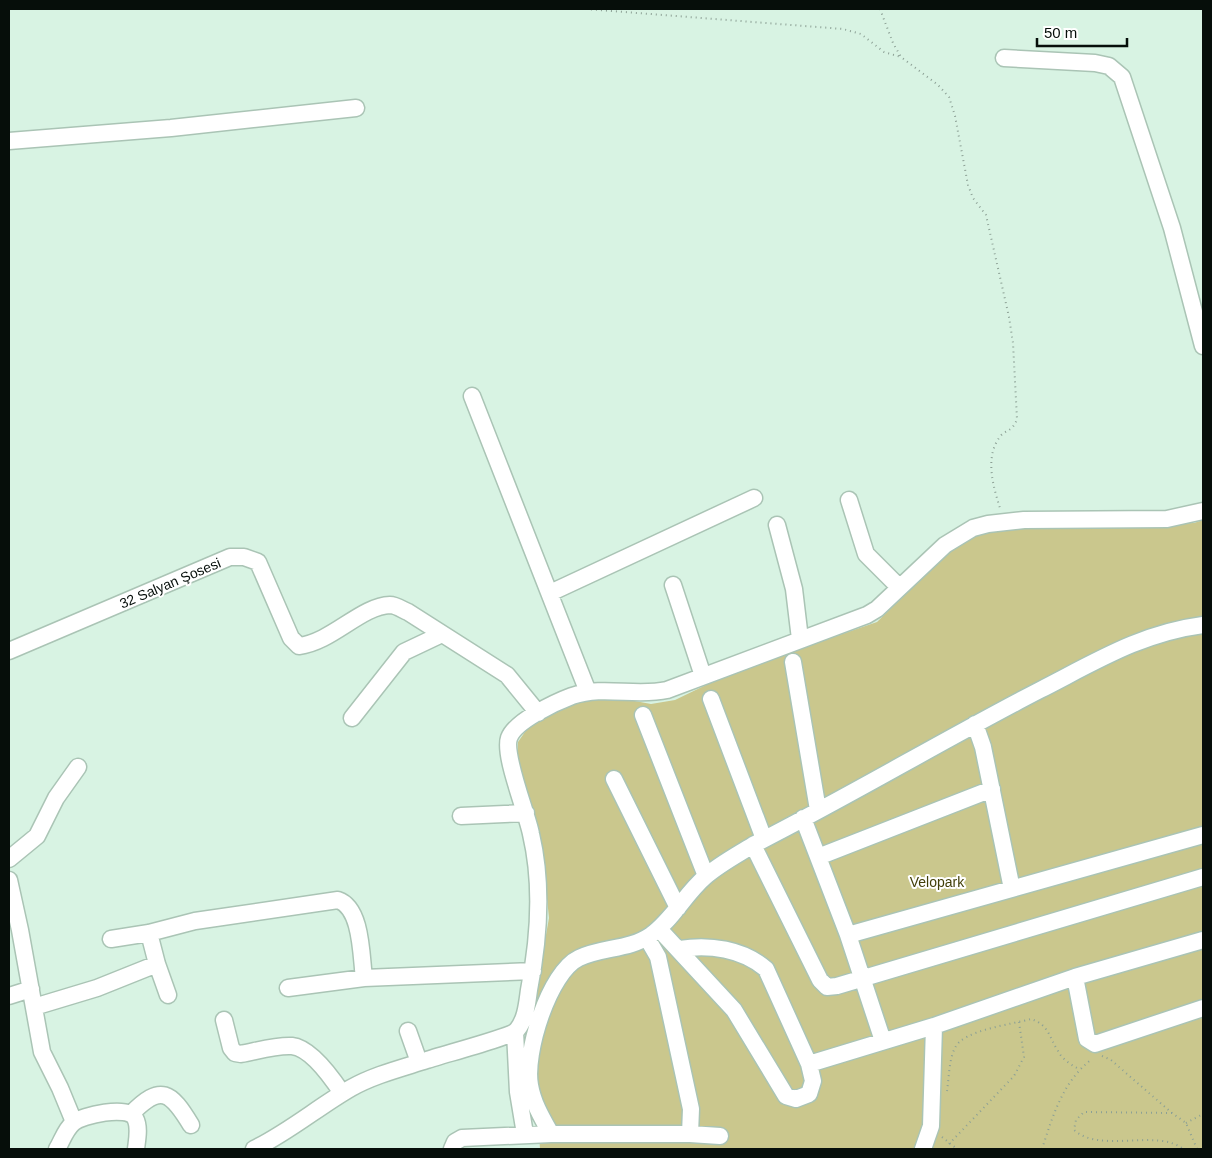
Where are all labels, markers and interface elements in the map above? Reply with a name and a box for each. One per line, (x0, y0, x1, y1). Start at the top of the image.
scale bar (1037, 15, 1127, 47)
text: 50 m (1044, 24, 1077, 41)
street label: 32 Salyan Şosesi (117, 554, 223, 612)
park label: Velopark (910, 874, 965, 890)

